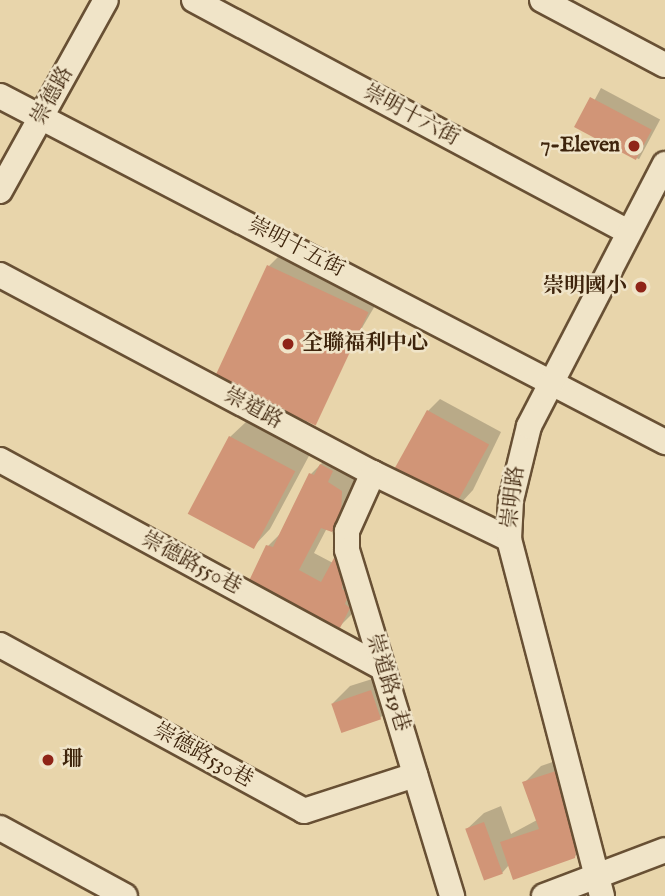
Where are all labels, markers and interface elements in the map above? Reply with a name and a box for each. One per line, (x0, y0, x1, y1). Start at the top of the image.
street label: 崇德路 (27, 62, 79, 130)
street label: 崇明十六街 (359, 80, 463, 152)
place label: 7-Eleven (541, 133, 620, 159)
marker: 7-Eleven (626, 138, 642, 154)
street label: 崇明十五街 (244, 213, 348, 283)
place label: 崇明國小 (543, 274, 627, 300)
marker: 崇明國小 (633, 279, 649, 295)
place label: 全聯福利中心 (302, 331, 428, 357)
marker: 全聯福利中心 (280, 336, 296, 352)
street label: 崇道路 (219, 383, 287, 435)
street label: 崇明路 (498, 464, 530, 530)
street label: 崇德路550巷 (137, 527, 245, 601)
street label: 崇道路19巷 (360, 631, 414, 735)
street label: 崇德路530巷 (149, 718, 257, 794)
place label: 珊 (62, 747, 83, 773)
marker: 珊 (40, 752, 56, 768)

